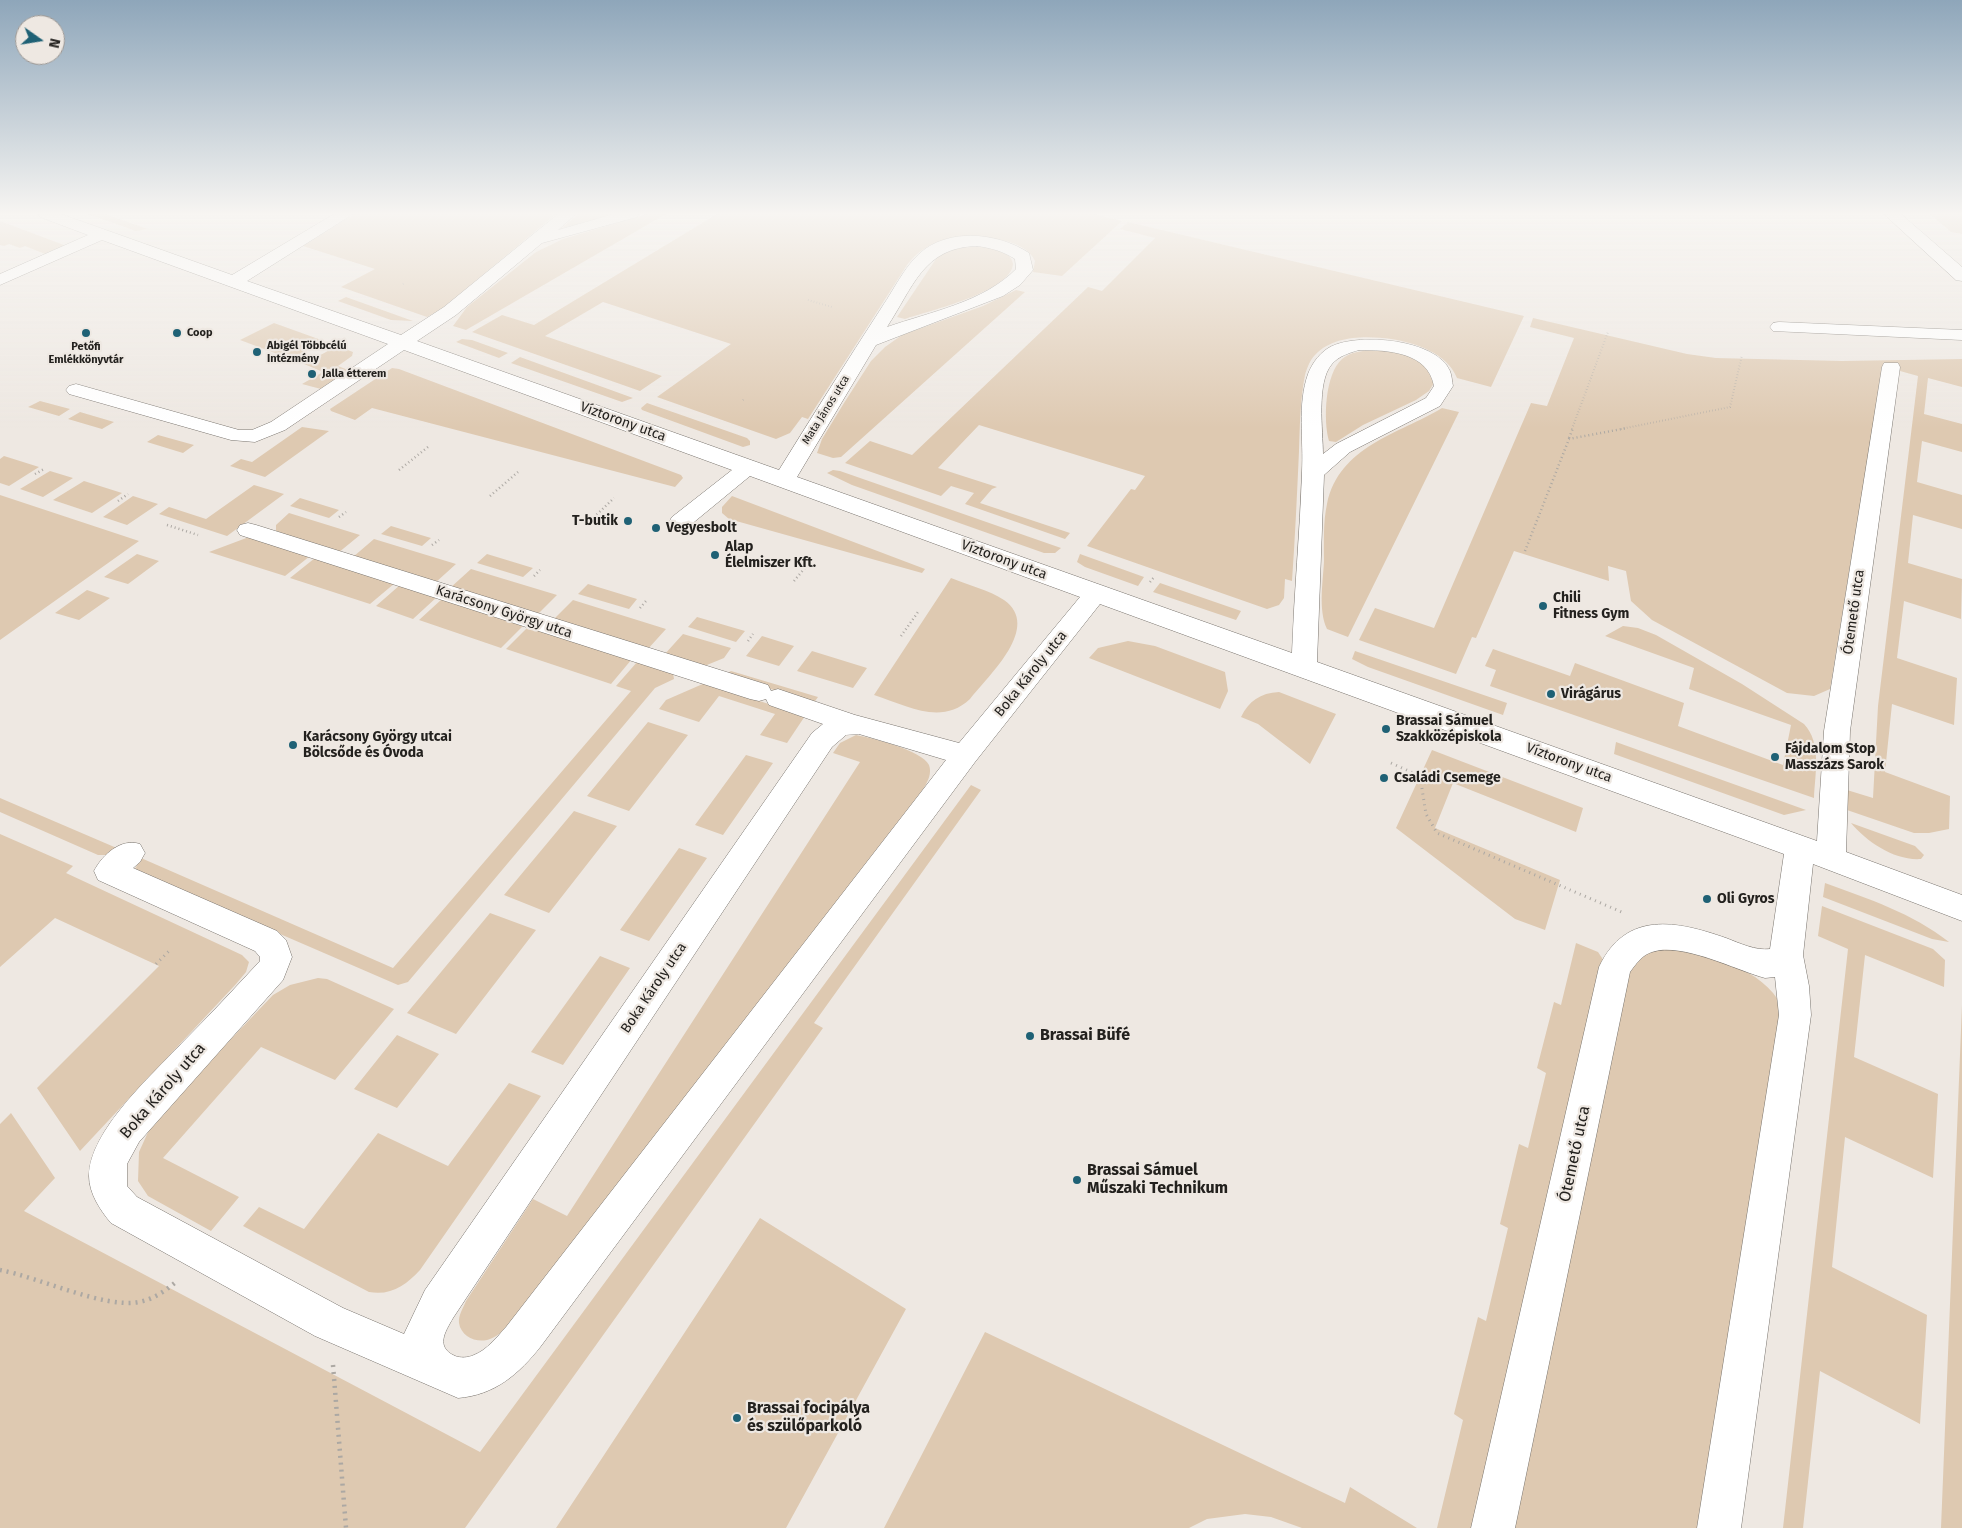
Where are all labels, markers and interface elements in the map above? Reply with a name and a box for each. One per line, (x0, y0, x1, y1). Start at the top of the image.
north arrow (15, 15, 65, 65)
text: N (45, 37, 63, 50)
place label: Coop (187, 326, 213, 340)
marker: Petőfi Emlékkönyvtár (80, 327, 92, 339)
marker: Coop (171, 327, 183, 339)
place label: Abigél Többcélú Intézmény (267, 339, 346, 365)
place label: Petőfi Emlékkönyvtár (49, 340, 123, 366)
marker: Abigél Többcélú Intézmény (251, 346, 263, 358)
place label: Jalla étterem (322, 367, 386, 381)
marker: Jalla étterem (306, 368, 318, 380)
street label: Mata János utca (799, 373, 853, 447)
street label: Víztorony utca (578, 399, 668, 445)
place label: T-butik (572, 513, 618, 529)
marker: T-butik (622, 515, 634, 527)
place label: Vegyesbolt (666, 520, 737, 536)
marker: Vegyesbolt (650, 522, 662, 534)
street label: Víztorony utca (959, 537, 1049, 583)
place label: Alap Élelmiszer Kft. (725, 539, 816, 572)
marker: Alap Élelmiszer Kft. (709, 549, 721, 561)
street label: Ótemető utca (1840, 568, 1868, 656)
street label: Karácsony György utca (434, 582, 574, 642)
place label: Chili Fitness Gym (1553, 590, 1629, 622)
marker: Chili Fitness Gym (1537, 600, 1549, 612)
street label: Boka Károly utca (991, 628, 1071, 720)
place label: Virágárus (1561, 686, 1621, 702)
marker: Virágárus (1545, 688, 1557, 700)
place label: Brassai Sámuel Szakközépiskola (1396, 713, 1502, 746)
marker: Brassai Sámuel Szakközépiskola (1380, 723, 1392, 735)
place label: Karácsony György utcai Bölcsőde és Óvoda (303, 729, 452, 762)
marker: Karácsony György utcai Bölcsőde és Óvoda (287, 739, 299, 751)
street label: Víztorony utca (1524, 740, 1614, 786)
place label: Fájdalom Stop Masszázs Sarok (1785, 741, 1884, 774)
marker: Fájdalom Stop Masszázs Sarok (1769, 751, 1781, 763)
place label: Családi Csemege (1394, 770, 1501, 786)
marker: Családi Csemege (1378, 772, 1390, 784)
place label: Oli Gyros (1717, 891, 1775, 907)
marker: Oli Gyros (1701, 893, 1713, 905)
street label: Boka Károly utca (618, 940, 690, 1036)
place label: Brassai Büfé (1040, 1026, 1130, 1046)
marker: Brassai Büfé (1024, 1030, 1036, 1042)
street label: Boka Károly utca (116, 1039, 210, 1143)
street label: Ótemető utca (1555, 1104, 1595, 1204)
place label: Brassai Sámuel Műszaki Technikum (1087, 1161, 1228, 1199)
marker: Brassai Sámuel Műszaki Technikum (1071, 1174, 1083, 1186)
place label: Brassai focipálya és szülőparkoló (747, 1399, 870, 1437)
marker: Brassai focipálya és szülőparkoló (731, 1412, 743, 1424)

